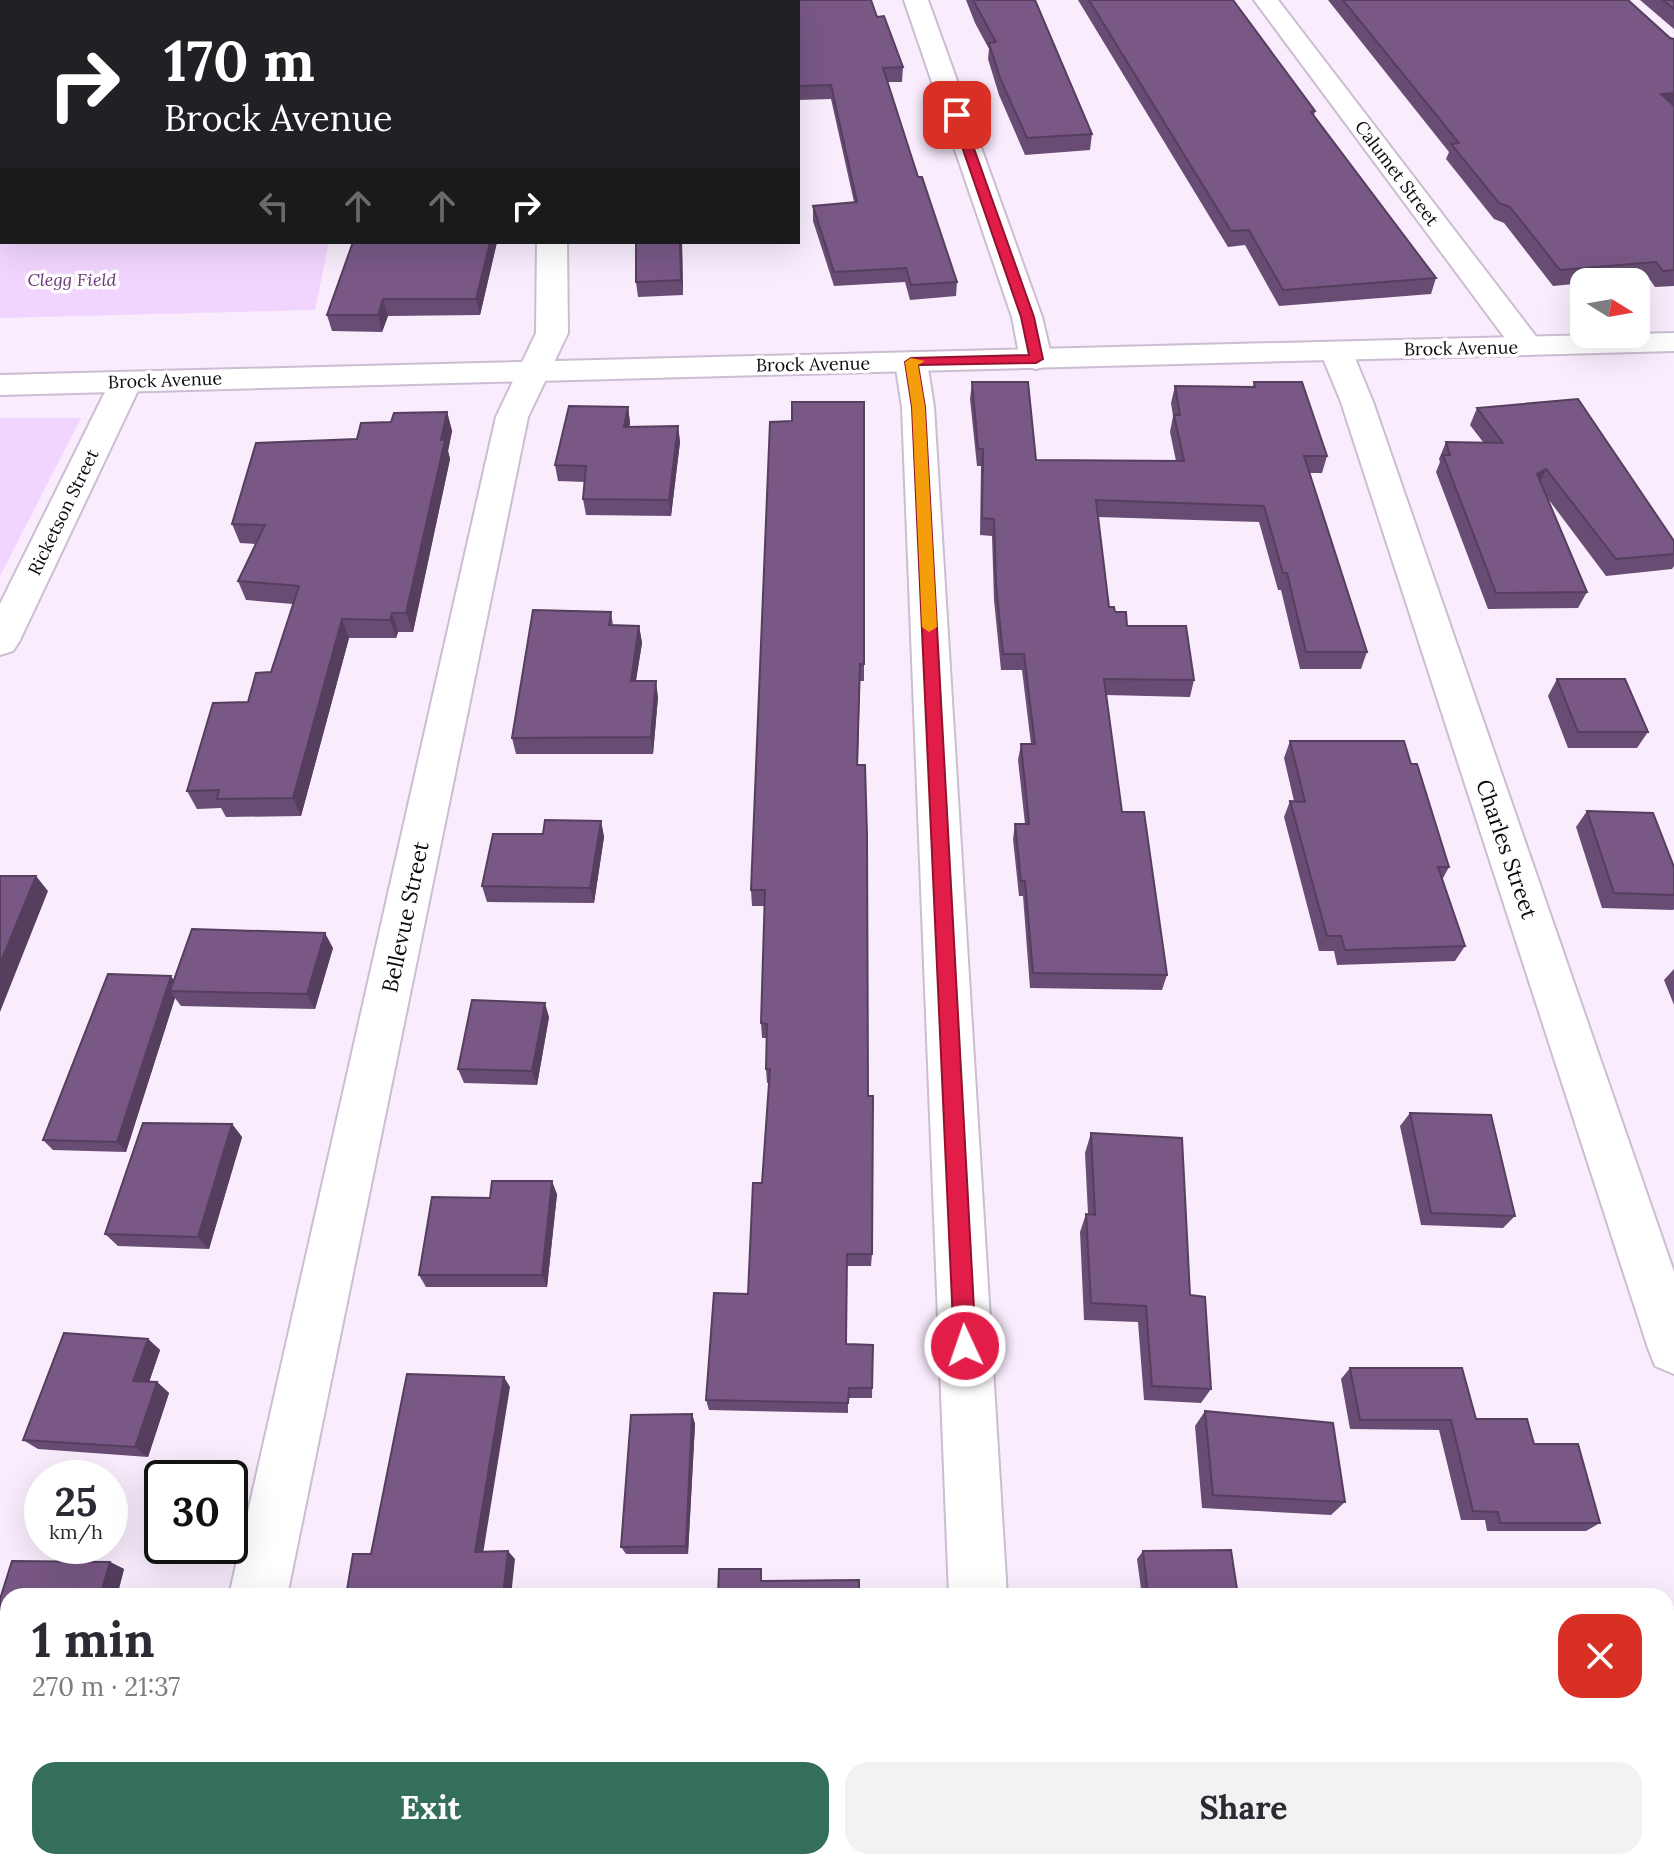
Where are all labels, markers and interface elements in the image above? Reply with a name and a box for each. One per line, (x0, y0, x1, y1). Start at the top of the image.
text: 170 m (164, 25, 315, 96)
icon: right (32, 32, 136, 136)
pin (923, 81, 991, 149)
icon: arrive (935, 93, 979, 137)
text: Brock Avenue (164, 95, 393, 141)
street label: Calumet Street (1350, 116, 1444, 230)
icon: left (252, 184, 296, 228)
icon: ahead (336, 184, 380, 228)
icon: ahead (420, 184, 464, 228)
icon: right (504, 184, 548, 228)
park label: Clegg Field (27, 268, 117, 291)
north arrow (1570, 268, 1650, 348)
map controls (1570, 268, 1650, 348)
street label: Brock Avenue (1404, 336, 1519, 360)
street label: Brock Avenue (756, 352, 871, 376)
street label: Brock Avenue (107, 367, 223, 393)
street label: Ricketson Street (22, 445, 104, 579)
street label: Charles Street (1470, 776, 1544, 923)
street label: Bellevue Street (375, 838, 435, 995)
position arrow (923, 1304, 1007, 1388)
speed limit sign: 30 (144, 1460, 248, 1564)
text: 25 (55, 1476, 97, 1527)
text: km/h (49, 1519, 103, 1544)
text: 1 min (32, 1609, 155, 1670)
button: close (1558, 1614, 1642, 1698)
text: 270 m · 21:37 (32, 1670, 180, 1703)
button: Exit (32, 1762, 829, 1854)
button: Share (845, 1762, 1642, 1854)

